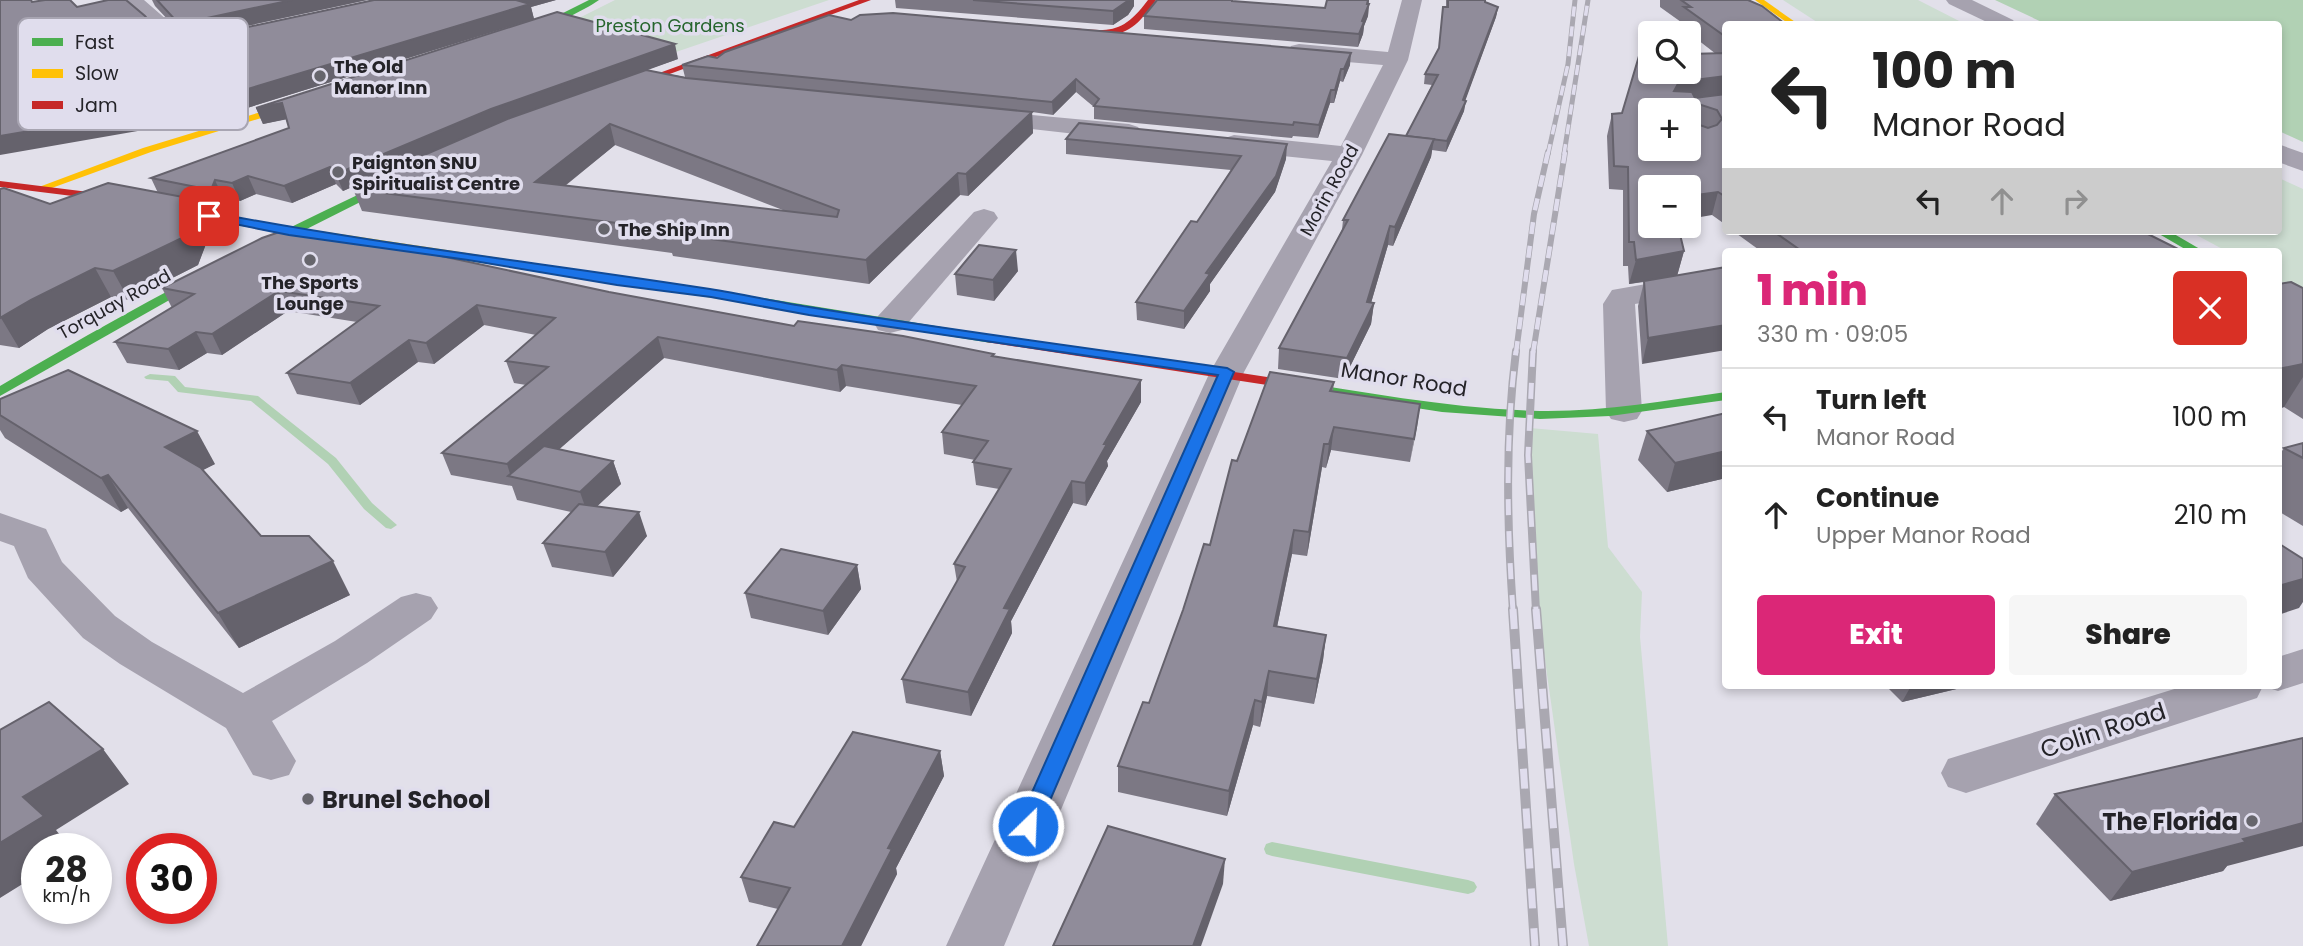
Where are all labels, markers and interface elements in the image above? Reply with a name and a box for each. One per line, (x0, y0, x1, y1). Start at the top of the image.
park label: Preston Gardens (595, 13, 745, 38)
legend (18, 18, 248, 130)
map controls (1638, 21, 1701, 238)
button: search (1638, 21, 1701, 84)
text: Fast (75, 29, 114, 56)
text: 100 m (1872, 37, 2017, 105)
icon: left (1757, 49, 1848, 140)
place label: The Old Manor Inn (334, 54, 427, 100)
text: Slow (75, 60, 119, 87)
marker: The Old Manor Inn (312, 68, 328, 84)
text: Jam (75, 92, 117, 119)
button: + (1638, 98, 1701, 161)
text: Manor Road (1872, 102, 2066, 147)
street label: Morin Road (1294, 140, 1364, 240)
place label: Paignton SNU Spiritualist Centre (352, 150, 520, 196)
marker: Paignton SNU Spiritualist Centre (330, 164, 346, 180)
button: − (1638, 175, 1701, 238)
icon: left (1910, 182, 1948, 220)
icon: ahead (1983, 182, 2021, 220)
icon: right (2056, 182, 2094, 220)
pin (179, 186, 239, 246)
icon: arrive (190, 197, 228, 235)
place label: The Ship Inn (618, 217, 730, 242)
marker: The Ship Inn (596, 221, 612, 237)
marker: The Sports Lounge (302, 252, 318, 268)
text: 1 min (1757, 261, 1868, 320)
street label: Torquay Road (53, 263, 175, 345)
place label: The Sports Lounge (261, 270, 359, 316)
button: close (2173, 271, 2247, 345)
text: 330 m · 09:05 (1757, 318, 1908, 350)
street label: Manor Road (1339, 355, 1469, 403)
text: Turn left (1816, 382, 1927, 418)
icon: left (1757, 398, 1795, 436)
text: 100 m (2172, 399, 2247, 435)
text: Manor Road (1816, 421, 1955, 453)
text: Continue (1816, 480, 1939, 516)
icon: ahead (1757, 496, 1795, 534)
text: 210 m (2174, 497, 2247, 533)
text: Upper Manor Road (1816, 519, 2031, 551)
button: Exit (1757, 595, 1995, 675)
button: Share (2009, 595, 2247, 675)
street label: Colin Road (2036, 694, 2170, 766)
place label: Brunel School (322, 783, 491, 816)
position arrow (991, 789, 1065, 863)
marker: Brunel School (300, 791, 316, 807)
place label: The Florida (2102, 805, 2238, 838)
marker: The Florida (2244, 813, 2260, 829)
speed limit sign: 30 (126, 833, 217, 924)
text: 28 (45, 845, 88, 894)
text: km/h (43, 883, 90, 908)

